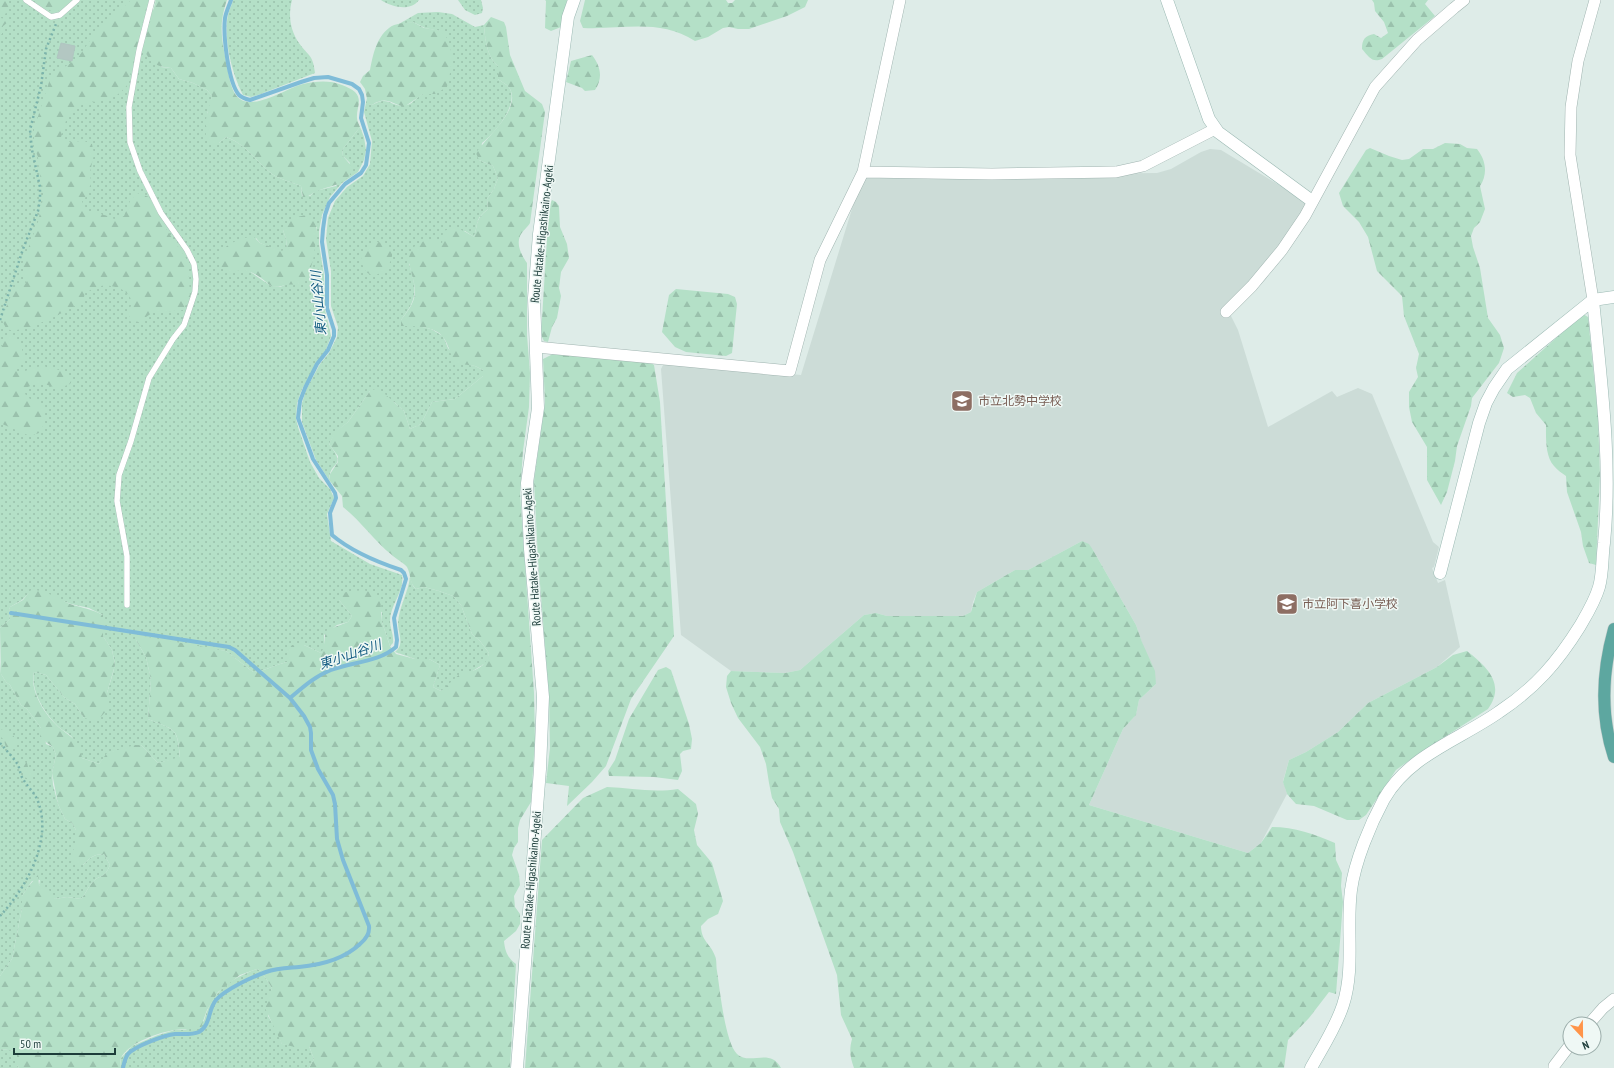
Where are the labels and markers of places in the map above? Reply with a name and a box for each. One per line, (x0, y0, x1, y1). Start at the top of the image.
school or university icon: 市立北勢中学校 (949, 388, 975, 414)
place label: 市立北勢中学校 (978, 393, 1062, 408)
school or university icon: 市立阿下喜小学校 (1274, 591, 1300, 617)
place label: 市立阿下喜小学校 (1302, 596, 1398, 611)

